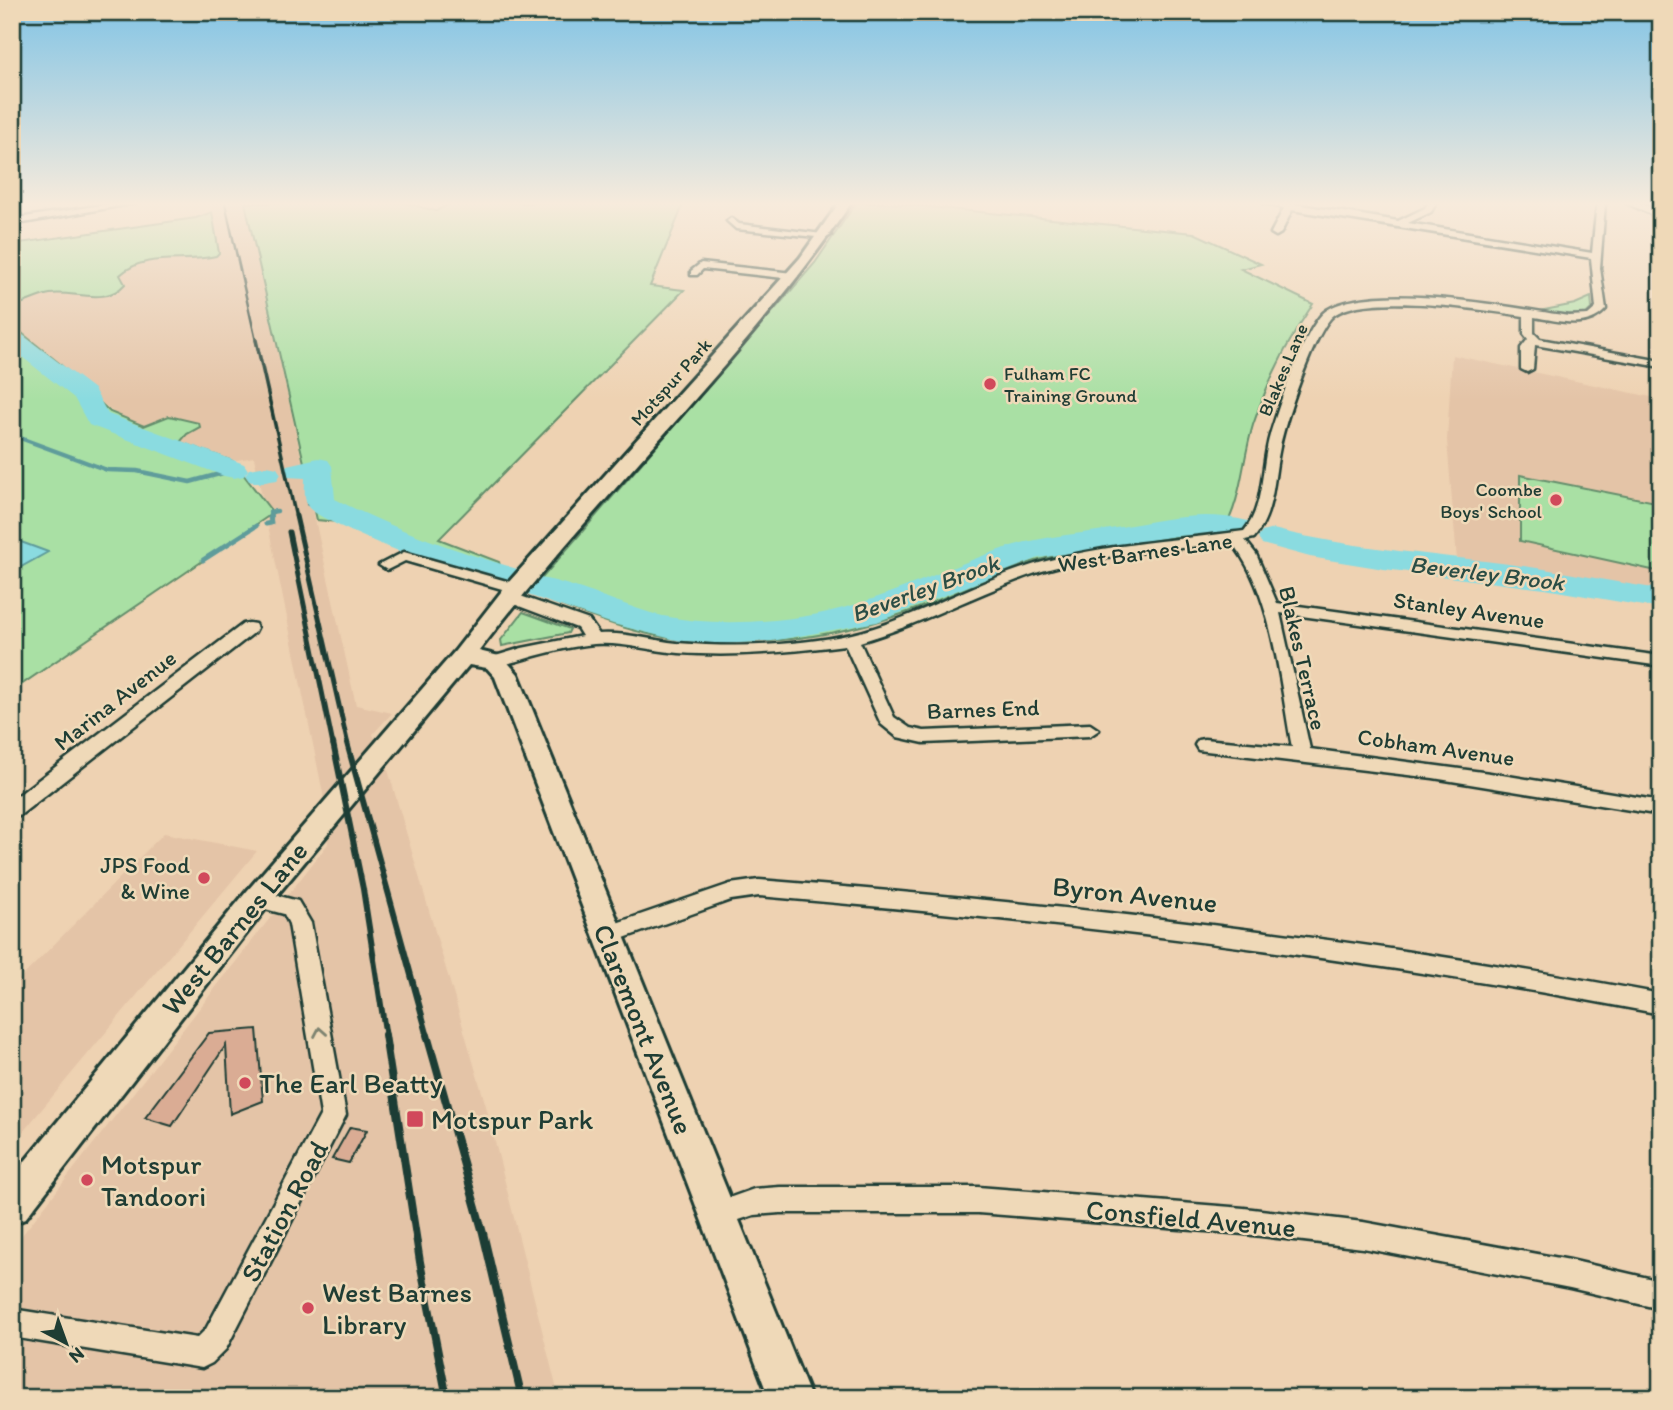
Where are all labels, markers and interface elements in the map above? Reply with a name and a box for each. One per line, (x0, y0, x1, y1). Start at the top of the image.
street label: Blakes Lane (1253, 320, 1313, 420)
street label: Motspur Park (626, 333, 717, 431)
place label: Fulham FC Training Ground (1004, 362, 1137, 407)
marker: Fulham FC Training Ground (982, 376, 998, 392)
place label: Coombe Boys' School (1440, 478, 1543, 523)
marker: Coombe Boys' School (1548, 492, 1564, 508)
street label: West Barnes Lane (1056, 526, 1234, 578)
water label: Beverley Brook (847, 547, 1004, 628)
water label: Beverley Brook (1408, 549, 1567, 597)
street label: Blakes Terrace (1273, 583, 1333, 733)
street label: Stanley Avenue (1392, 586, 1546, 634)
street label: Marina Avenue (48, 644, 182, 756)
street label: Barnes End (926, 693, 1040, 725)
street label: Cobham Avenue (1356, 722, 1516, 772)
street label: West Barnes Lane (153, 834, 315, 1022)
place label: JPS Food & Wine (100, 851, 190, 905)
street label: Byron Avenue (1051, 868, 1219, 920)
marker: JPS Food & Wine (196, 870, 212, 886)
street label: Claremont Avenue (586, 919, 702, 1139)
one-way arrow (313, 1026, 328, 1038)
place label: The Earl Beatty (259, 1066, 443, 1100)
marker: The Earl Beatty (237, 1075, 253, 1091)
place label: Motspur Park (431, 1102, 594, 1136)
marker: Motspur Park (405, 1109, 425, 1129)
street label: Station Road (233, 1134, 336, 1288)
place label: Motspur Tandoori (101, 1147, 206, 1213)
marker: Motspur Tandoori (79, 1172, 95, 1188)
street label: Consfield Avenue (1085, 1192, 1297, 1244)
place label: West Barnes Library (322, 1275, 472, 1341)
marker: West Barnes Library (300, 1300, 316, 1316)
north arrow (32, 1308, 102, 1378)
text: N (64, 1343, 89, 1368)

